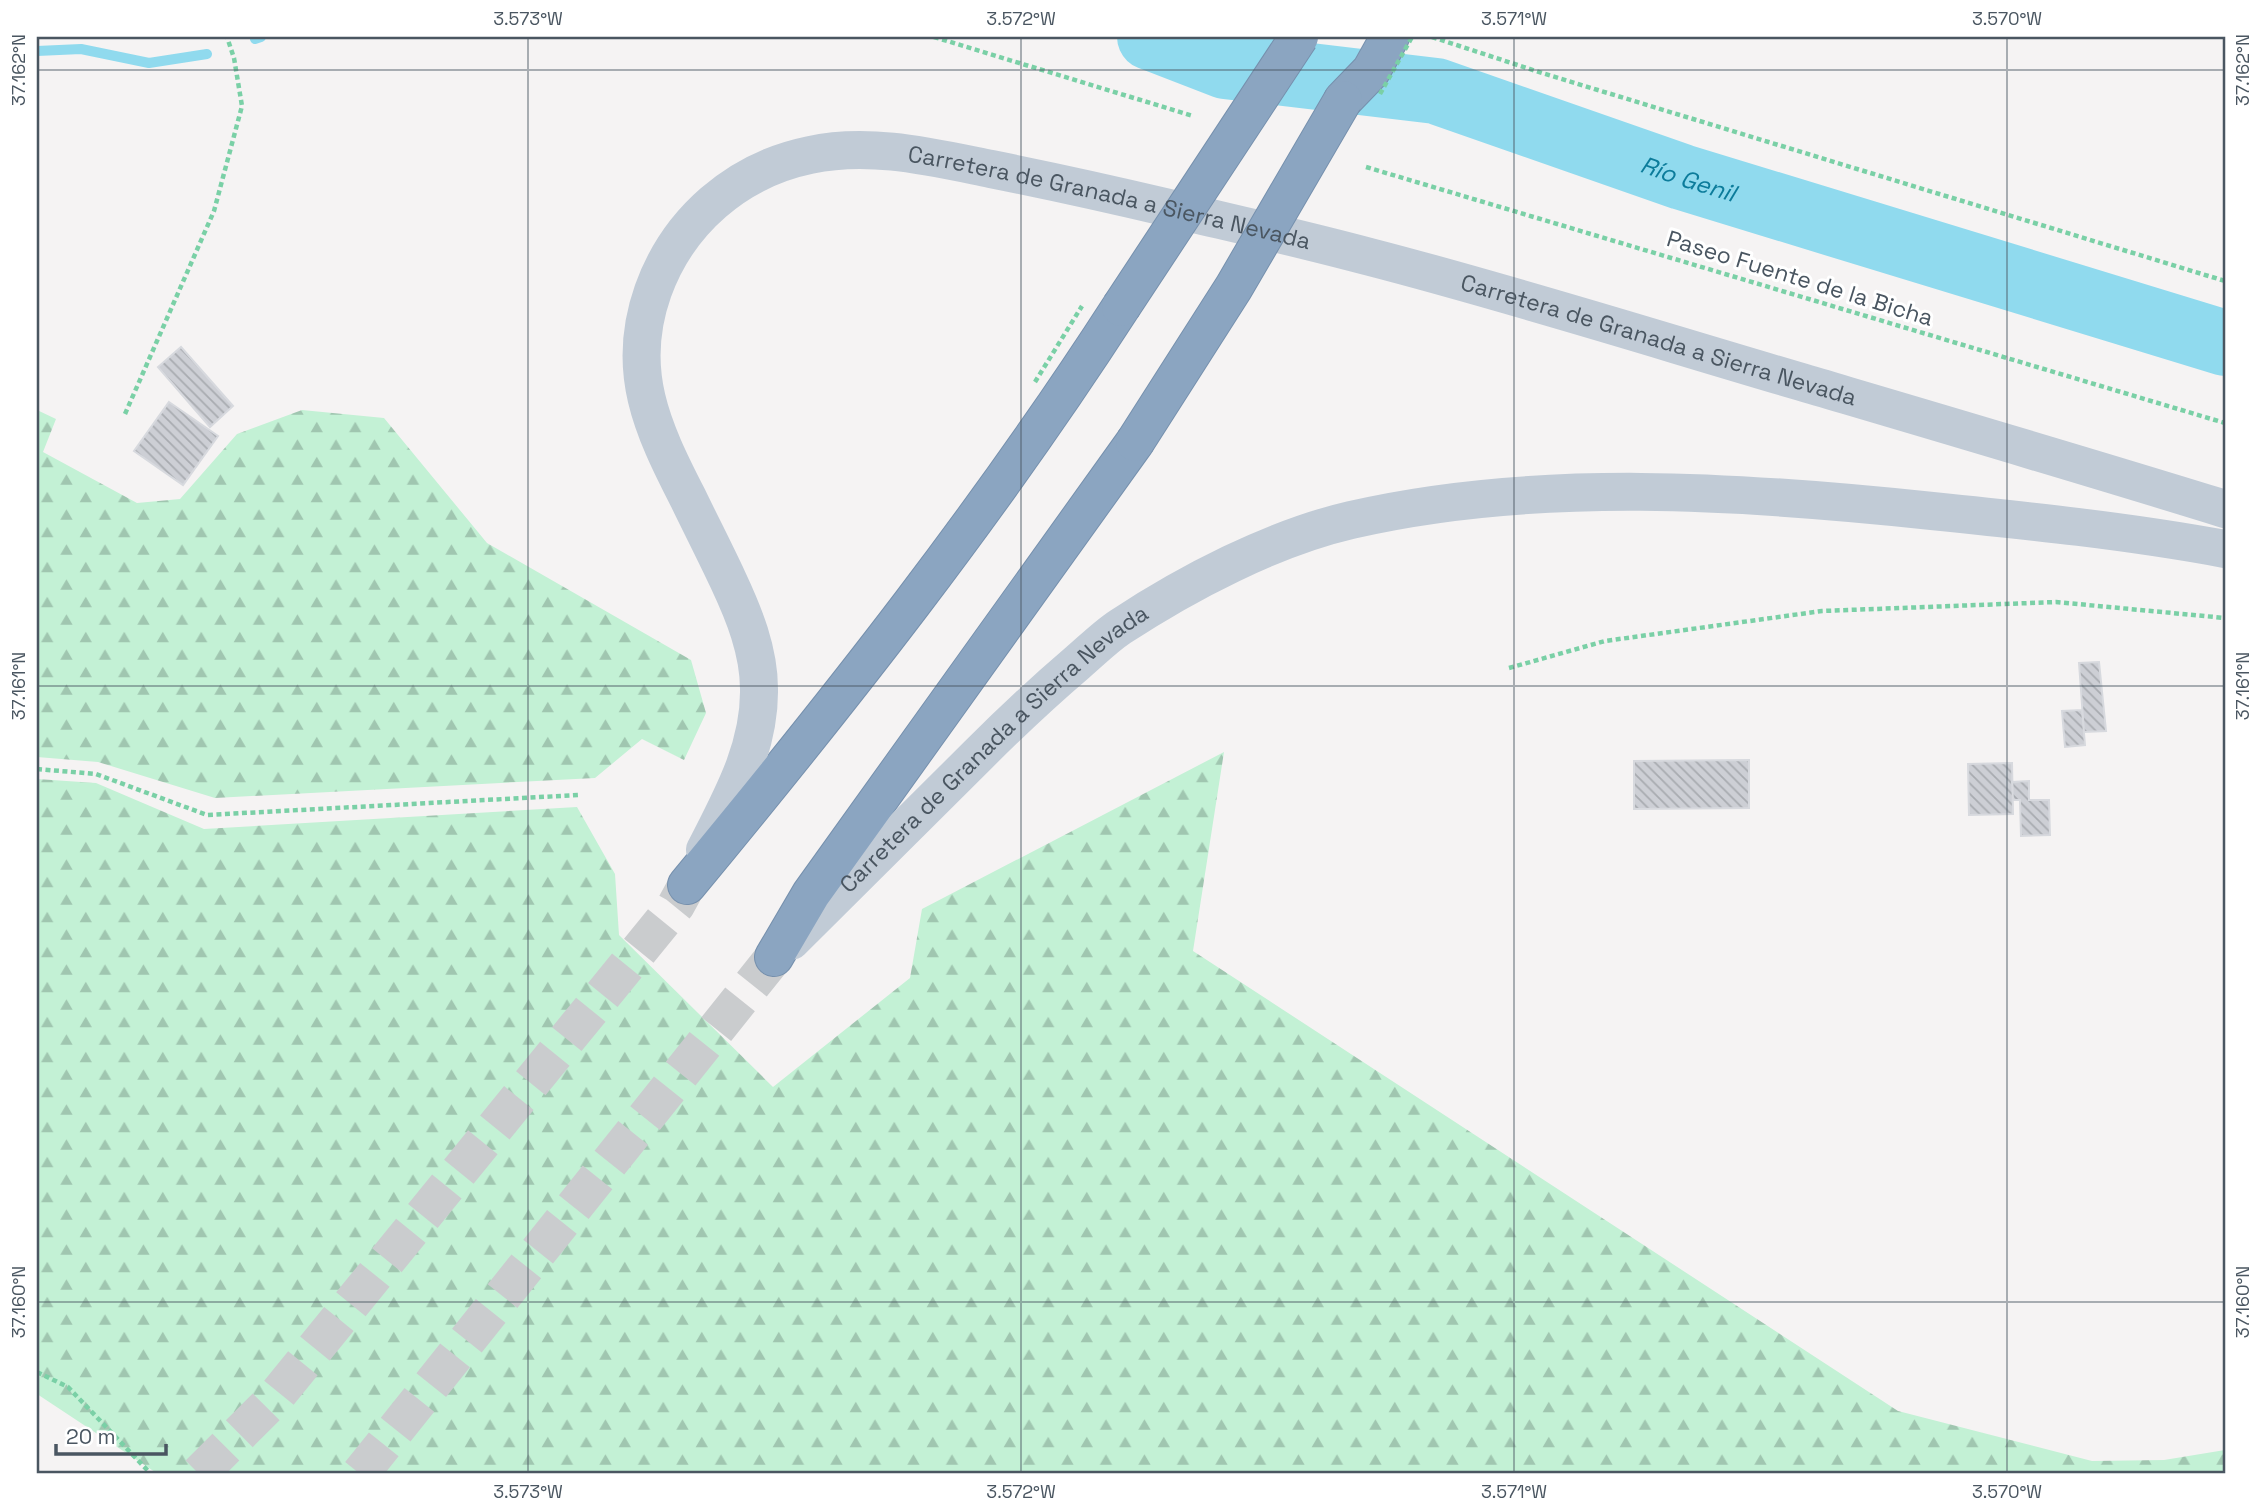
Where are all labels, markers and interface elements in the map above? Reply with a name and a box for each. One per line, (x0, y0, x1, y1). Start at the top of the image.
text: 3.573°W (493, 7, 563, 30)
text: 3.572°W (986, 7, 1056, 30)
text: 3.571°W (1481, 7, 1547, 30)
text: 3.570°W (1972, 7, 2042, 30)
text: 37.162°N (7, 34, 30, 106)
text: 37.162°N (2231, 34, 2254, 106)
street label: Carretera de Granada a Sierra Nevada (906, 139, 1314, 256)
water label: Río Genil (1636, 148, 1743, 209)
street label: Paseo Fuente de la Bicha (1663, 223, 1937, 333)
street label: Carretera de Granada a Sierra Nevada (1457, 267, 1860, 413)
street label: Carretera de Granada a Sierra Nevada (833, 598, 1154, 899)
text: 37.161°N (7, 652, 30, 720)
text: 37.161°N (2231, 652, 2254, 720)
text: 37.160°N (7, 1266, 30, 1338)
text: 37.160°N (2231, 1266, 2254, 1338)
scale bar (56, 1413, 166, 1457)
text: 20 m (66, 1423, 116, 1450)
text: 3.573°W (493, 1480, 563, 1503)
text: 3.572°W (986, 1480, 1056, 1503)
text: 3.571°W (1481, 1480, 1547, 1503)
text: 3.570°W (1972, 1480, 2042, 1503)

